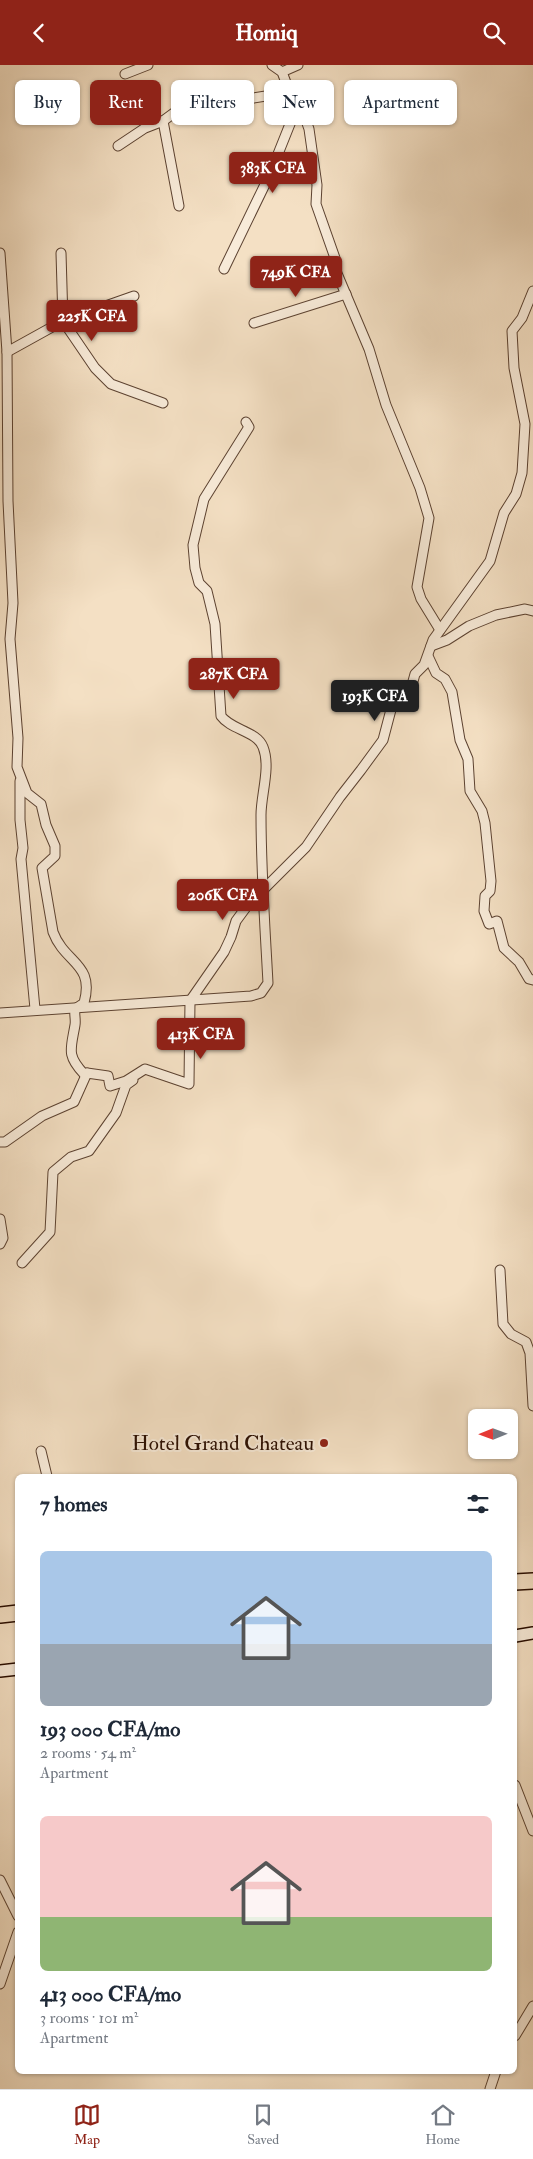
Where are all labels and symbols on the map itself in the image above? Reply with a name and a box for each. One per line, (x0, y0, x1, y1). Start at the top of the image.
pin: 383K CFA (221, 151, 325, 194)
pin: 749K CFA (244, 255, 348, 298)
pin: 225K CFA (40, 299, 144, 342)
pin: 287K CFA (182, 657, 286, 700)
pin: 193K CFA (323, 679, 427, 722)
pin: 206K CFA (171, 879, 275, 921)
pin: 413K CFA (149, 1017, 253, 1060)
north arrow (468, 1409, 518, 1459)
place label: Hotel Grand Chateau (132, 1430, 314, 1457)
marker: Hotel Grand Chateau (318, 1437, 330, 1449)

